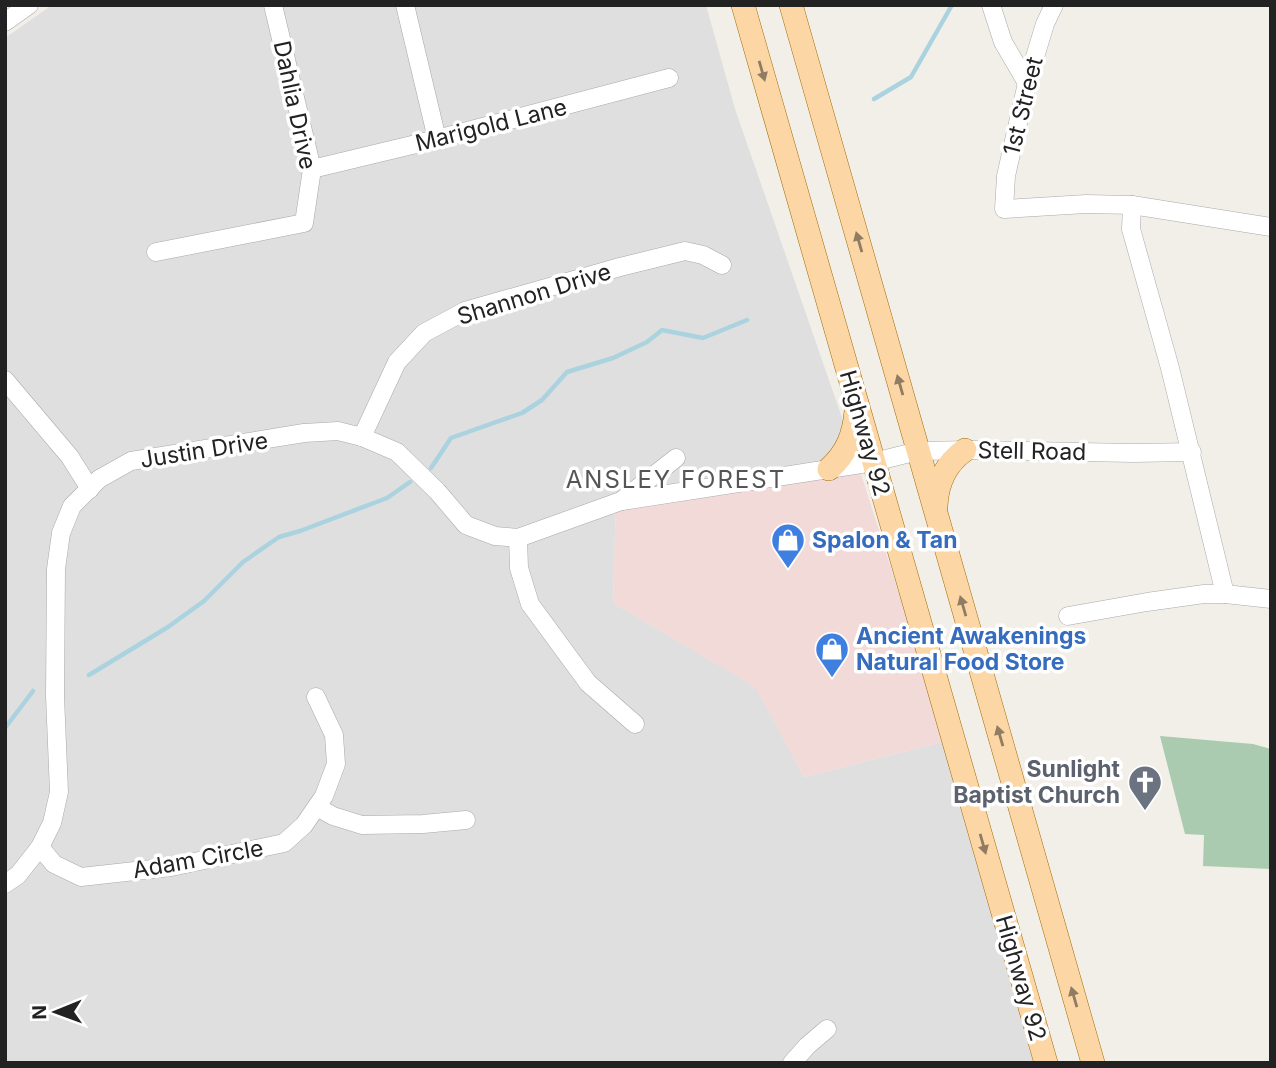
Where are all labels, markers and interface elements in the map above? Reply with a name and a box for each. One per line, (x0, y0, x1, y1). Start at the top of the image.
street label: Dahlia Drive (268, 38, 322, 172)
street label: 1st Street (997, 53, 1049, 158)
one-way arrow (757, 61, 767, 82)
street label: Marigold Lane (412, 93, 570, 157)
one-way arrow (853, 231, 863, 252)
street label: Shannon Drive (454, 257, 614, 331)
street label: Highway 92 (834, 367, 896, 499)
one-way arrow (894, 374, 904, 395)
street label: Justin Drive (138, 426, 270, 474)
street label: Stell Road (977, 436, 1087, 466)
district label: ANSLEY FOREST (566, 465, 786, 494)
shop icon: Spalon & Tan (769, 521, 807, 570)
place label: Spalon & Tan (812, 526, 957, 554)
one-way arrow (958, 595, 968, 616)
place label: Ancient Awakenings Natural Food Store (856, 622, 1087, 676)
shop icon: Ancient Awakenings Natural Food Store (813, 630, 851, 679)
one-way arrow (995, 725, 1005, 746)
place label: Sunlight Baptist Church (953, 755, 1121, 809)
church icon: Sunlight Baptist Church (1126, 763, 1164, 812)
one-way arrow (978, 833, 989, 855)
street label: Adam Circle (130, 834, 266, 884)
street label: Highway 92 (990, 912, 1052, 1044)
north arrow (21, 977, 91, 1047)
one-way arrow (1069, 986, 1079, 1007)
text: N (28, 1005, 51, 1020)

